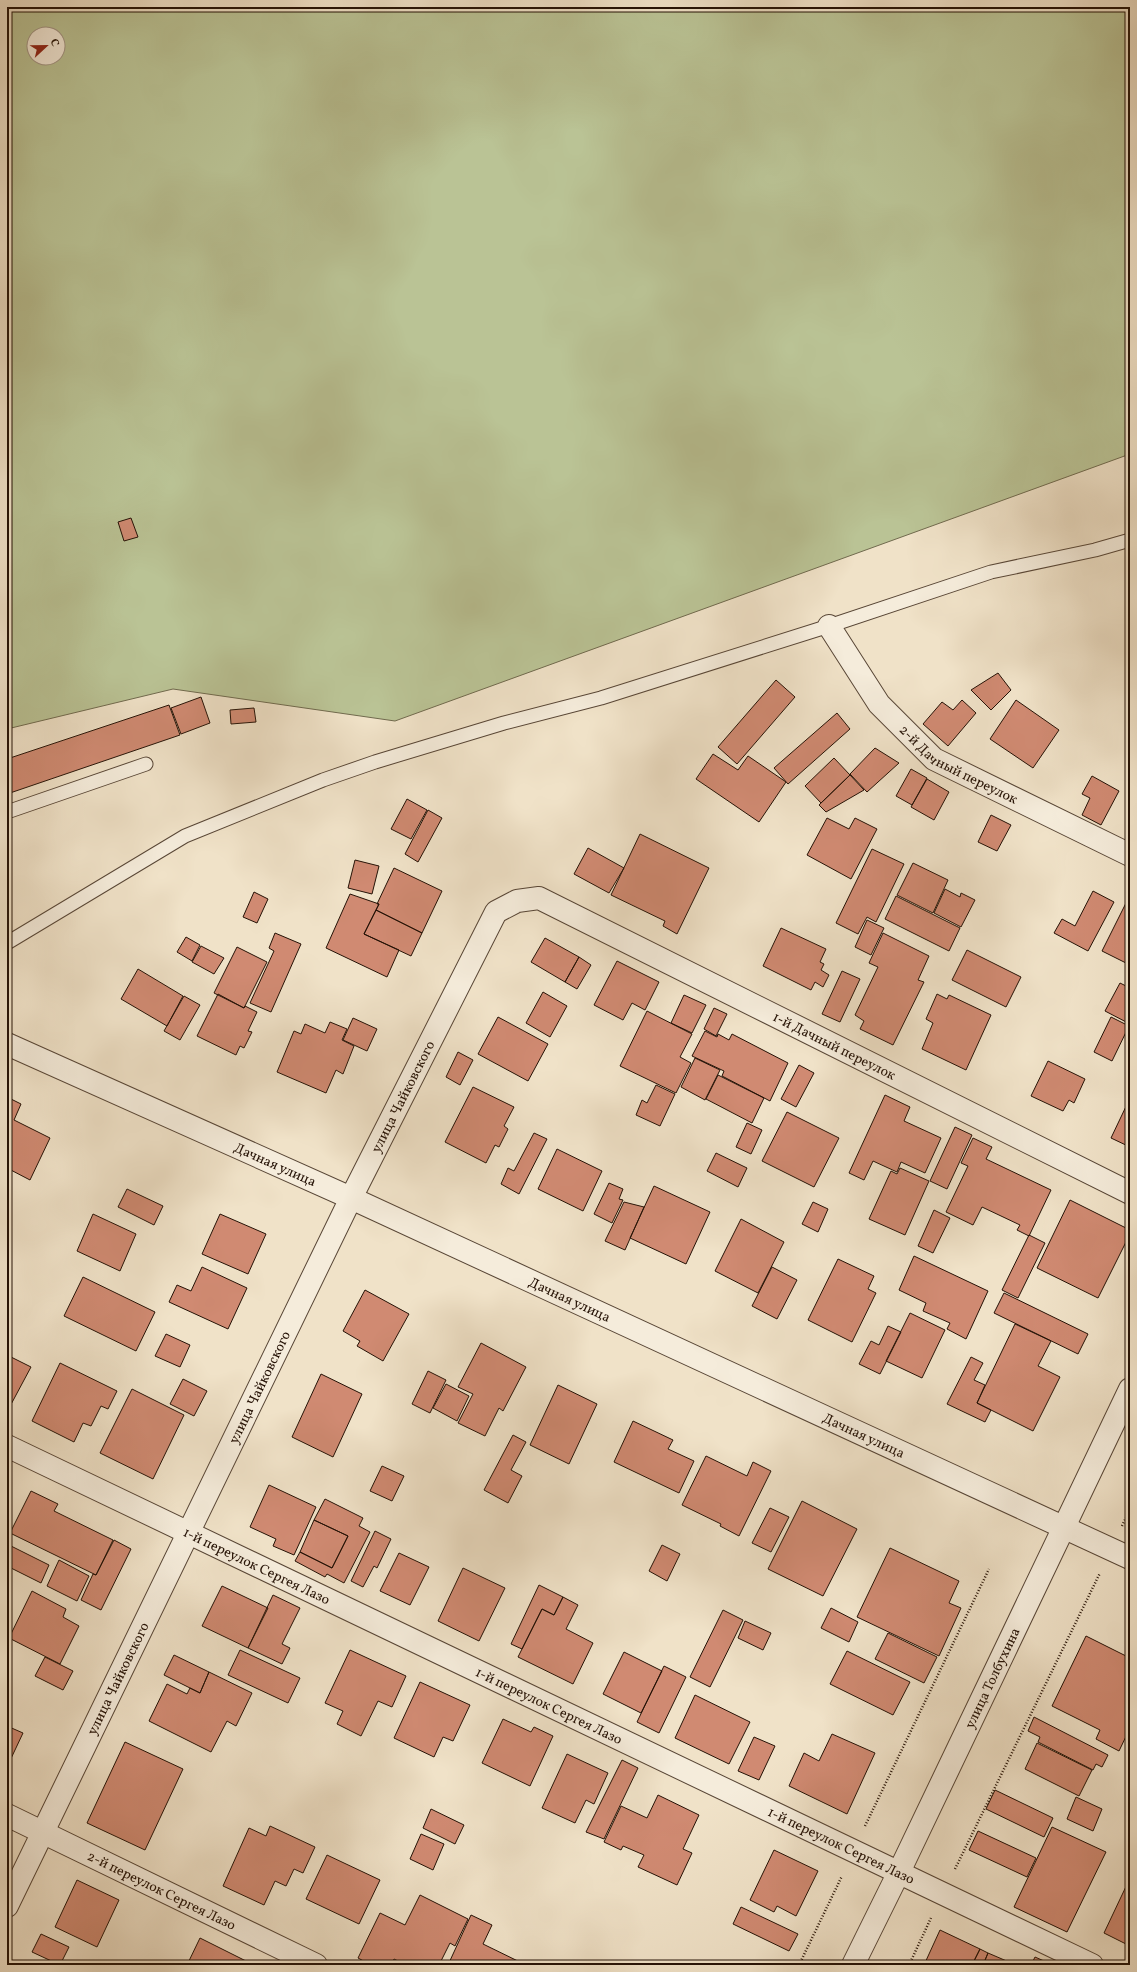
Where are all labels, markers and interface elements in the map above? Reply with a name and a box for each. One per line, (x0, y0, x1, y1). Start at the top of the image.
north arrow (26, 26, 66, 66)
text: С (46, 37, 62, 49)
street label: 2-й Дачный переулок (894, 721, 1021, 810)
street label: 1-й Дачный переулок (769, 1008, 899, 1086)
street label: улица Чайковского (367, 1038, 440, 1156)
street label: Дачная улица (231, 1139, 319, 1192)
street label: Дачная улица (525, 1273, 613, 1328)
street label: улица Чайковского (225, 1328, 296, 1447)
street label: Дачная улица (819, 1409, 907, 1464)
street label: 1-й переулок Сергея Лазо (180, 1524, 333, 1610)
street label: улица Чайковского (83, 1619, 154, 1739)
street label: улица Толбухина (961, 1625, 1026, 1732)
street label: 1-й переулок Сергея Лазо (472, 1663, 625, 1750)
street label: 1-й переулок Сергея Лазо (764, 1803, 917, 1890)
street label: 2-й переулок Сергея Лазо (84, 1847, 239, 1936)

